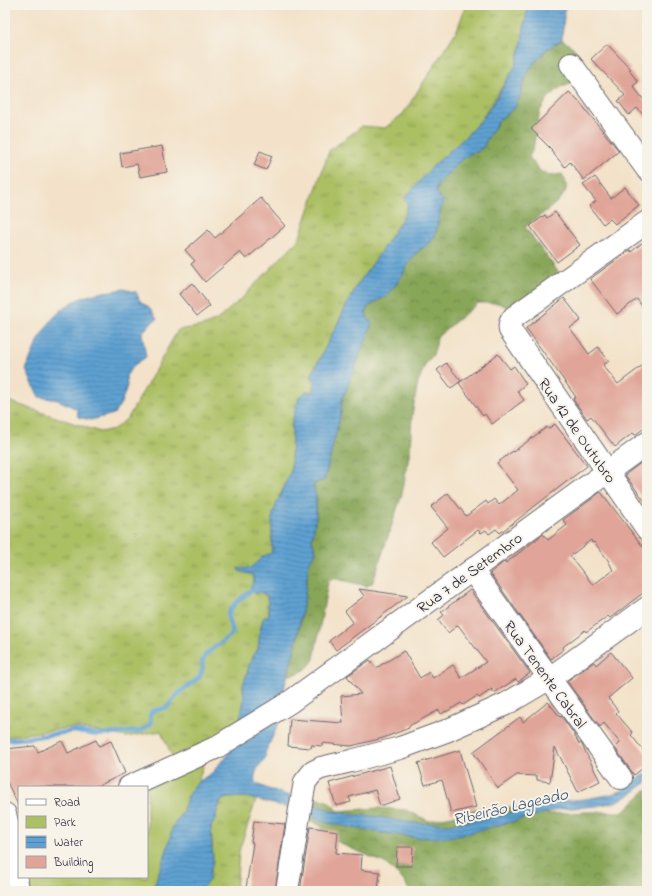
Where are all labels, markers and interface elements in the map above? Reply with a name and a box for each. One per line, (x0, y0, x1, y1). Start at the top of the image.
street label: Rua 12 de Outubro (531, 374, 622, 489)
street label: Rua 7 de Setembro (412, 527, 528, 620)
street label: Rua Tenente Cabral (497, 616, 592, 734)
water label: Ribeirão Lageado (450, 782, 572, 834)
legend (18, 786, 148, 878)
text: Road (54, 794, 80, 812)
text: Park (54, 814, 76, 832)
text: Water (54, 834, 83, 852)
text: Building (53, 854, 93, 873)

